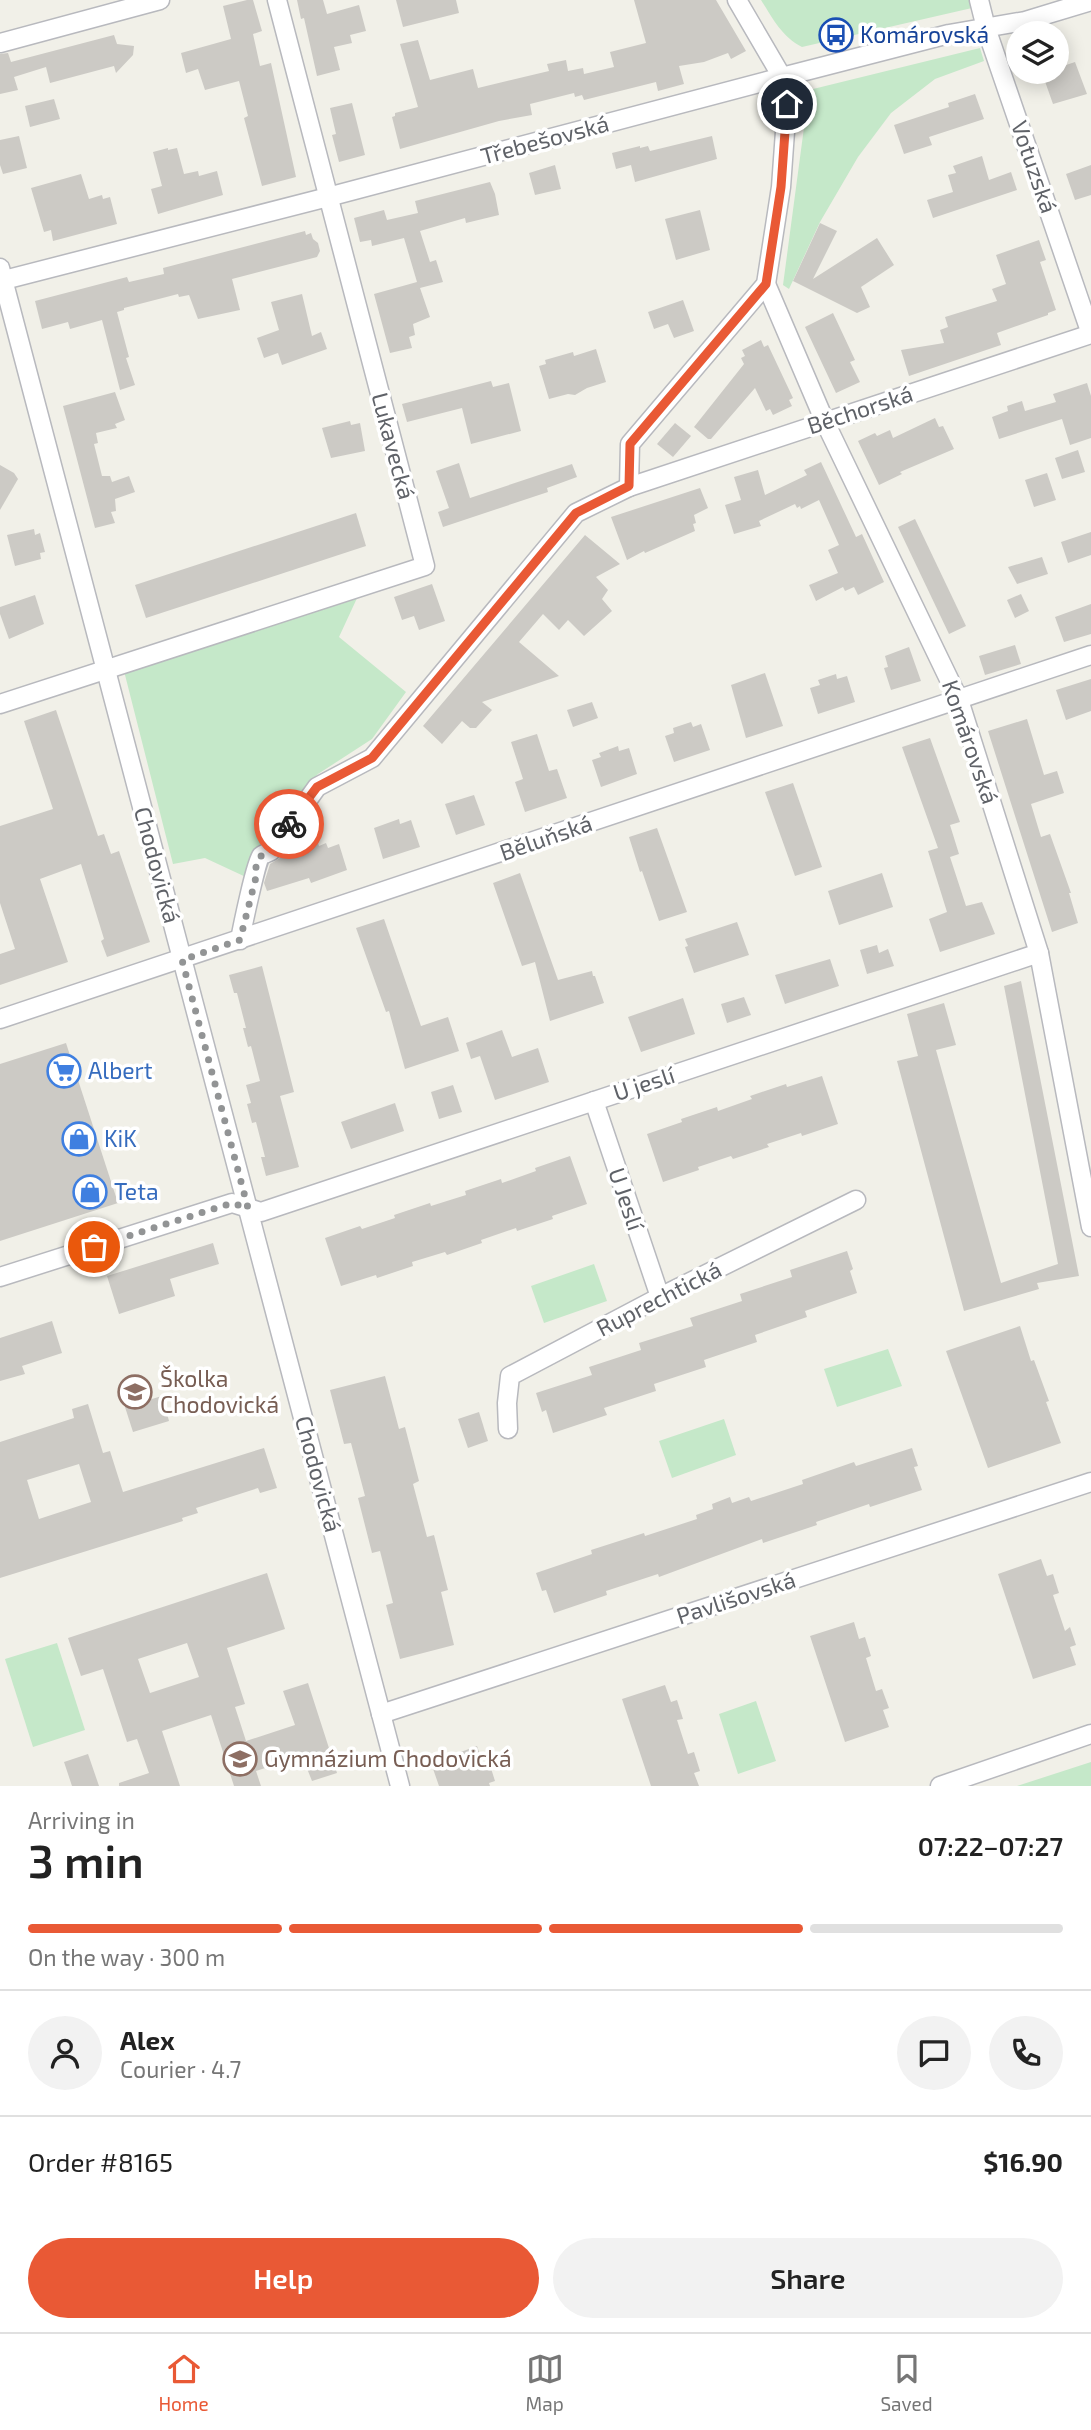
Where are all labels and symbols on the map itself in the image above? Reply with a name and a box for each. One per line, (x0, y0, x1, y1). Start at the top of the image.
bus stop icon: Komárovská (817, 16, 855, 54)
place label: Komárovská (860, 20, 989, 48)
pin (757, 74, 817, 134)
street label: Třebešovská (478, 109, 612, 170)
street label: Votuzská (1006, 117, 1064, 217)
street label: Běchorská (803, 379, 916, 439)
street label: Lukavecká (366, 389, 422, 502)
street label: Komárovská (937, 676, 1005, 807)
courier (254, 789, 324, 859)
street label: Chodovická (129, 804, 187, 926)
street label: Běluňská (496, 808, 596, 866)
supermarket icon: Albert (45, 1052, 83, 1090)
place label: Albert (88, 1056, 153, 1084)
street label: U jeslí (610, 1060, 679, 1106)
shop icon: KiK (60, 1120, 98, 1158)
place label: KiK (104, 1124, 137, 1152)
street label: U Jeslí (603, 1164, 651, 1235)
shop icon: Teta (71, 1173, 109, 1211)
place label: Teta (114, 1177, 159, 1205)
pin (64, 1217, 124, 1277)
street label: Ruprechtická (591, 1255, 726, 1342)
place label: Školka Chodovická (160, 1364, 279, 1418)
school or university icon: Školka Chodovická (116, 1373, 154, 1411)
street label: Chodovická (290, 1413, 348, 1535)
street label: Pavlišovská (673, 1565, 799, 1629)
school or university icon: Gymnázium Chodovická (221, 1740, 259, 1778)
place label: Gymnázium Chodovická (264, 1744, 512, 1772)

